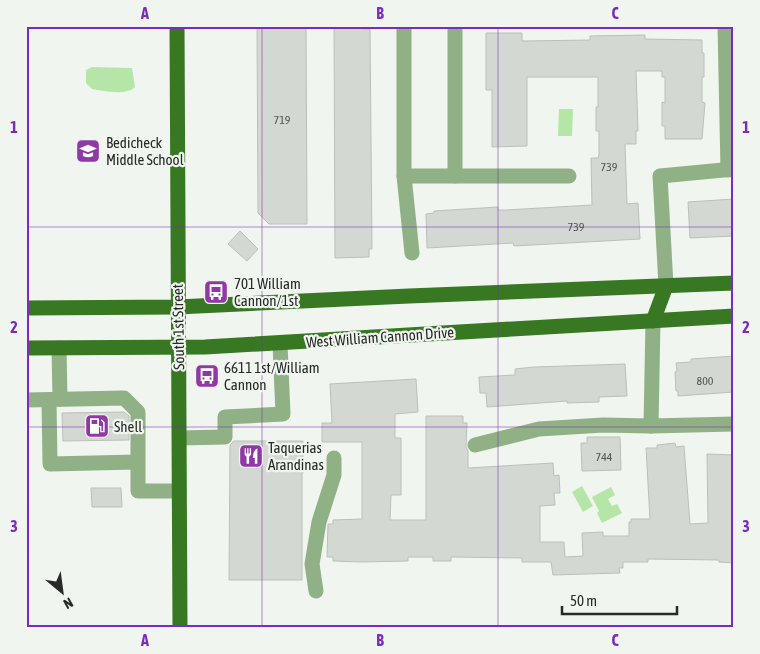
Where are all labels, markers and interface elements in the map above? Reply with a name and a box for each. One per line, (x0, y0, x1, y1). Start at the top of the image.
text: A (140, 4, 149, 22)
text: B (376, 4, 384, 22)
text: C (611, 4, 619, 22)
house number: 719 (274, 113, 291, 127)
text: 1 (10, 118, 18, 136)
text: 1 (742, 118, 750, 136)
place label: Bedicheck Middle School (106, 134, 184, 168)
school or university icon: Bedicheck Middle School (75, 138, 101, 164)
house number: 739 (601, 160, 618, 174)
house number: 739 (568, 220, 585, 234)
place label: 701 William Cannon/1st (234, 275, 301, 309)
bus stop icon: 701 William Cannon/1st (203, 279, 229, 305)
street label: South 1st Street (169, 284, 187, 370)
text: 2 (10, 318, 18, 336)
text: 2 (742, 318, 750, 336)
street label: West William Cannon Drive (305, 323, 455, 351)
place label: 6611 1st/William Cannon (224, 359, 320, 393)
bus stop icon: 6611 1st/William Cannon (194, 363, 220, 389)
house number: 800 (697, 374, 714, 388)
fuel station icon: Shell (84, 413, 110, 439)
place label: Shell (114, 418, 142, 435)
place label: Taquerias Arandinas (268, 439, 324, 473)
restaurant icon: Taquerias Arandinas (238, 443, 264, 469)
house number: 744 (596, 450, 613, 464)
text: 3 (10, 517, 18, 535)
text: 3 (742, 517, 750, 535)
north arrow (38, 566, 88, 616)
scale bar (562, 584, 678, 616)
text: 50 m (570, 592, 597, 609)
text: N (61, 594, 76, 612)
text: A (140, 631, 149, 649)
text: B (376, 631, 384, 649)
text: C (611, 631, 619, 649)

